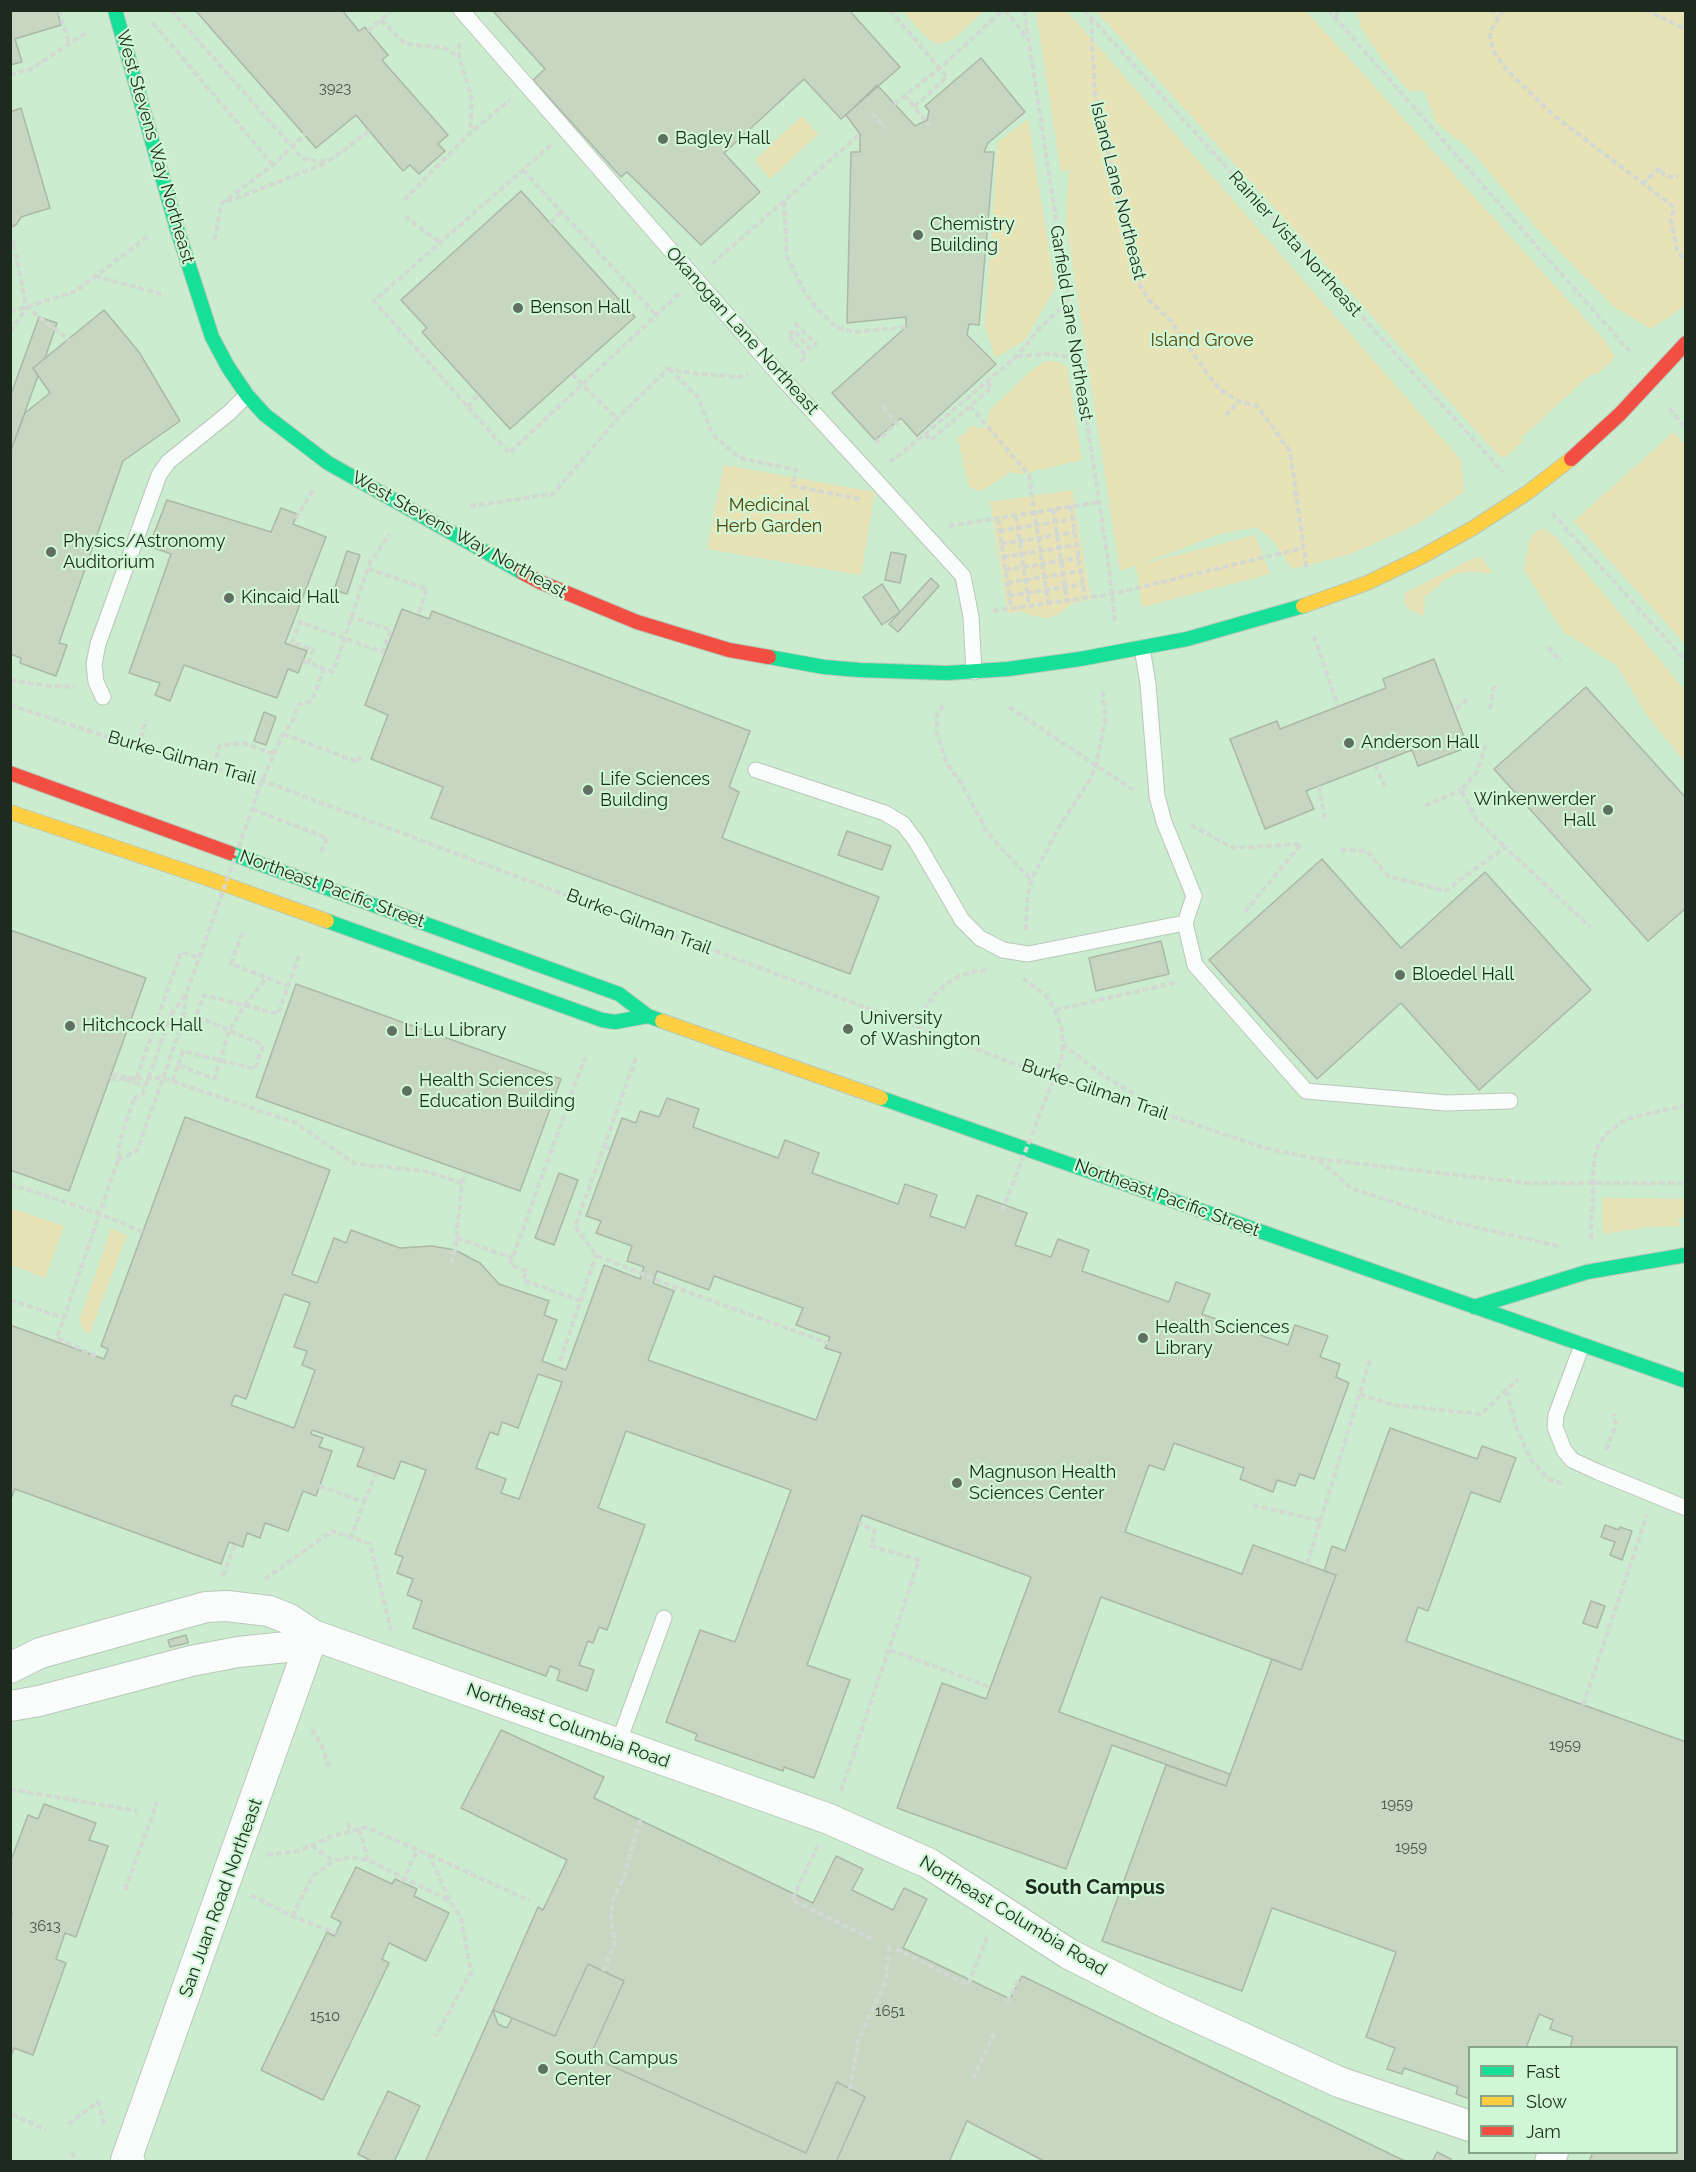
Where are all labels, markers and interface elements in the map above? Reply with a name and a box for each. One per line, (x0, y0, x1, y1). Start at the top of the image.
street label: West Stevens Way Northeast (111, 28, 199, 266)
house number: 3923 (319, 79, 351, 97)
street label: Island Lane Northeast (1085, 100, 1151, 282)
place label: Bagley Hall (675, 128, 770, 150)
marker: Bagley Hall (656, 132, 670, 146)
street label: Rainier Vista Northeast (1224, 167, 1366, 321)
place label: Chemistry Building (930, 214, 1015, 256)
street label: Garfield Lane Northeast (1045, 224, 1097, 422)
marker: Chemistry Building (911, 228, 925, 242)
street label: Okanogan Lane Northeast (661, 243, 823, 419)
place label: Benson Hall (530, 297, 630, 319)
marker: Benson Hall (511, 301, 525, 315)
park label: Island Grove (1150, 330, 1254, 352)
street label: West Stevens Way Northeast (348, 467, 570, 603)
park label: Medicinal Herb Garden (716, 495, 822, 538)
place label: Physics/Astronomy Auditorium (63, 531, 225, 574)
marker: Physics/Astronomy Auditorium (44, 545, 58, 559)
place label: Kincaid Hall (241, 587, 339, 609)
marker: Kincaid Hall (222, 591, 236, 605)
street label: Burke-Gilman Trail (105, 726, 259, 790)
place label: Anderson Hall (1361, 732, 1479, 754)
marker: Anderson Hall (1342, 736, 1356, 750)
place label: Life Sciences Building (600, 769, 710, 812)
marker: Life Sciences Building (581, 783, 595, 797)
place label: Winkenwerder Hall (1474, 789, 1596, 832)
marker: Winkenwerder Hall (1601, 803, 1615, 817)
street label: Northeast Pacific Street (237, 845, 427, 933)
street label: Burke-Gilman Trail (563, 884, 715, 960)
place label: Bloedel Hall (1412, 964, 1514, 986)
marker: Bloedel Hall (1393, 968, 1407, 982)
place label: University of Washington (860, 1008, 981, 1050)
place label: Hitchcock Hall (82, 1015, 203, 1037)
marker: Hitchcock Hall (63, 1019, 77, 1033)
place label: Li Lu Library (404, 1020, 506, 1042)
marker: University of Washington (841, 1022, 855, 1036)
marker: Li Lu Library (385, 1024, 399, 1038)
street label: Burke-Gilman Trail (1019, 1055, 1171, 1125)
place label: Health Sciences Education Building (419, 1070, 575, 1112)
marker: Health Sciences Education Building (400, 1084, 414, 1098)
street label: Northeast Pacific Street (1072, 1154, 1262, 1242)
place label: Health Sciences Library (1155, 1317, 1289, 1360)
marker: Health Sciences Library (1136, 1331, 1150, 1345)
place label: Magnuson Health Sciences Center (969, 1462, 1116, 1504)
marker: Magnuson Health Sciences Center (950, 1476, 964, 1490)
street label: Northeast Columbia Road (463, 1679, 673, 1773)
house number: 1959 (1549, 1736, 1581, 1754)
house number: 1959 (1381, 1795, 1413, 1813)
street label: San Juan Road Northeast (175, 1796, 267, 2000)
house number: 1959 (1395, 1838, 1427, 1856)
street label: Northeast Columbia Road (915, 1851, 1111, 1981)
district label: South Campus (1025, 1876, 1165, 1900)
house number: 3613 (29, 1917, 61, 1935)
house number: 1651 (875, 2002, 905, 2020)
house number: 1510 (310, 2007, 340, 2025)
legend (1468, 2046, 1678, 2154)
place label: South Campus Center (555, 2048, 678, 2090)
text: Fast (1526, 2061, 1560, 2082)
marker: South Campus Center (536, 2062, 550, 2076)
text: Slow (1526, 2091, 1567, 2112)
text: Jam (1526, 2121, 1561, 2142)

